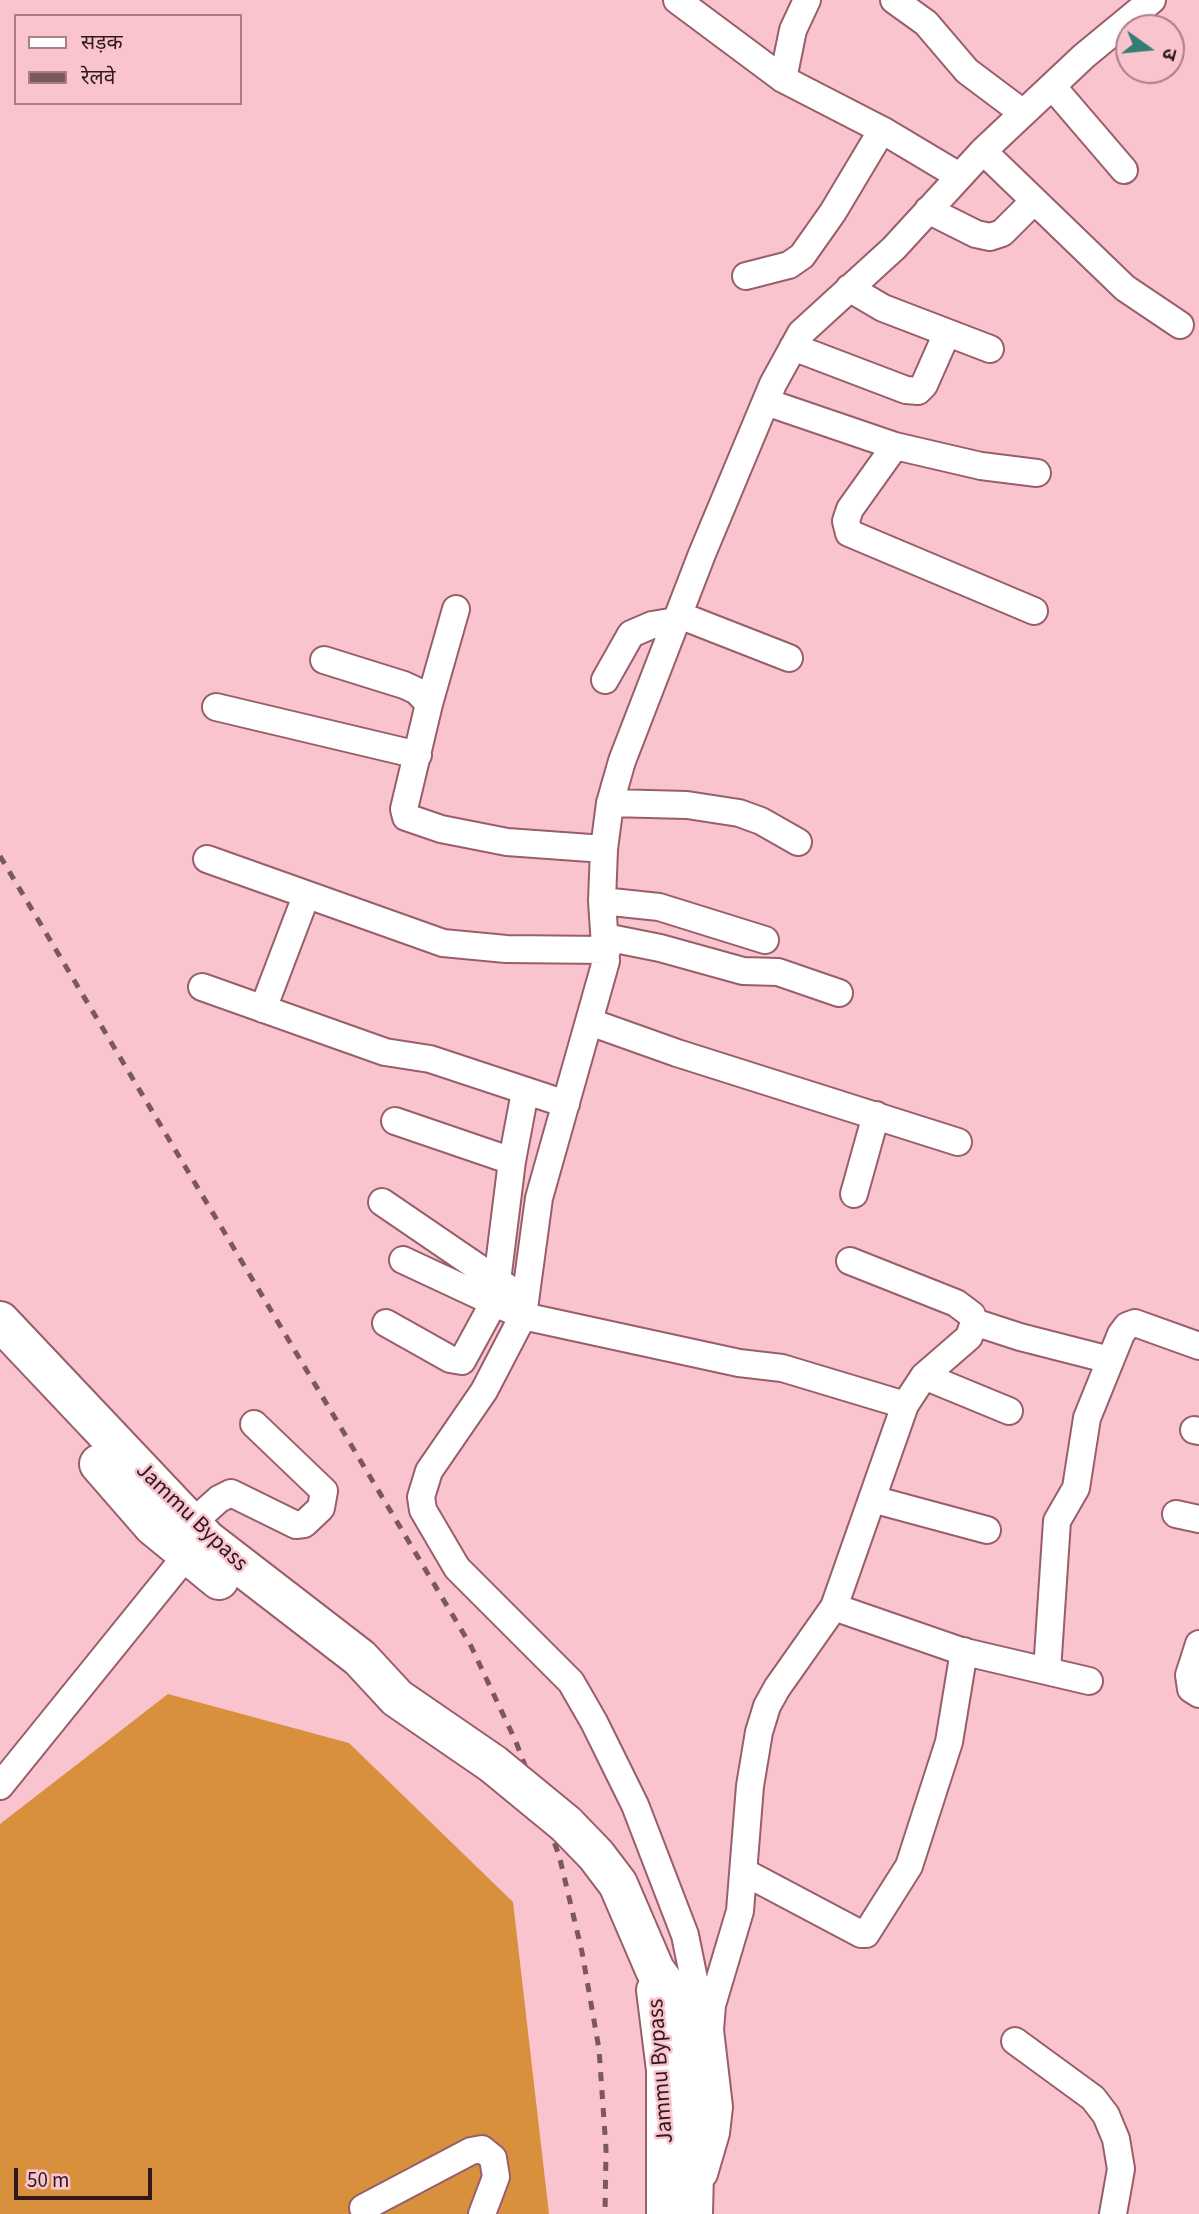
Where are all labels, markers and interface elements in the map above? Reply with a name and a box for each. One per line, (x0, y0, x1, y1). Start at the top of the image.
legend (14, 14, 242, 105)
north arrow (1115, 14, 1185, 84)
text: सड़क (81, 27, 123, 57)
text: उ (1154, 45, 1183, 63)
text: रेलवे (81, 62, 116, 92)
street label: Jammu Bypass (129, 1458, 253, 1578)
street label: Jammu Bypass (643, 1998, 681, 2144)
scale bar (18, 2154, 156, 2198)
text: 50 m (27, 2165, 69, 2195)

